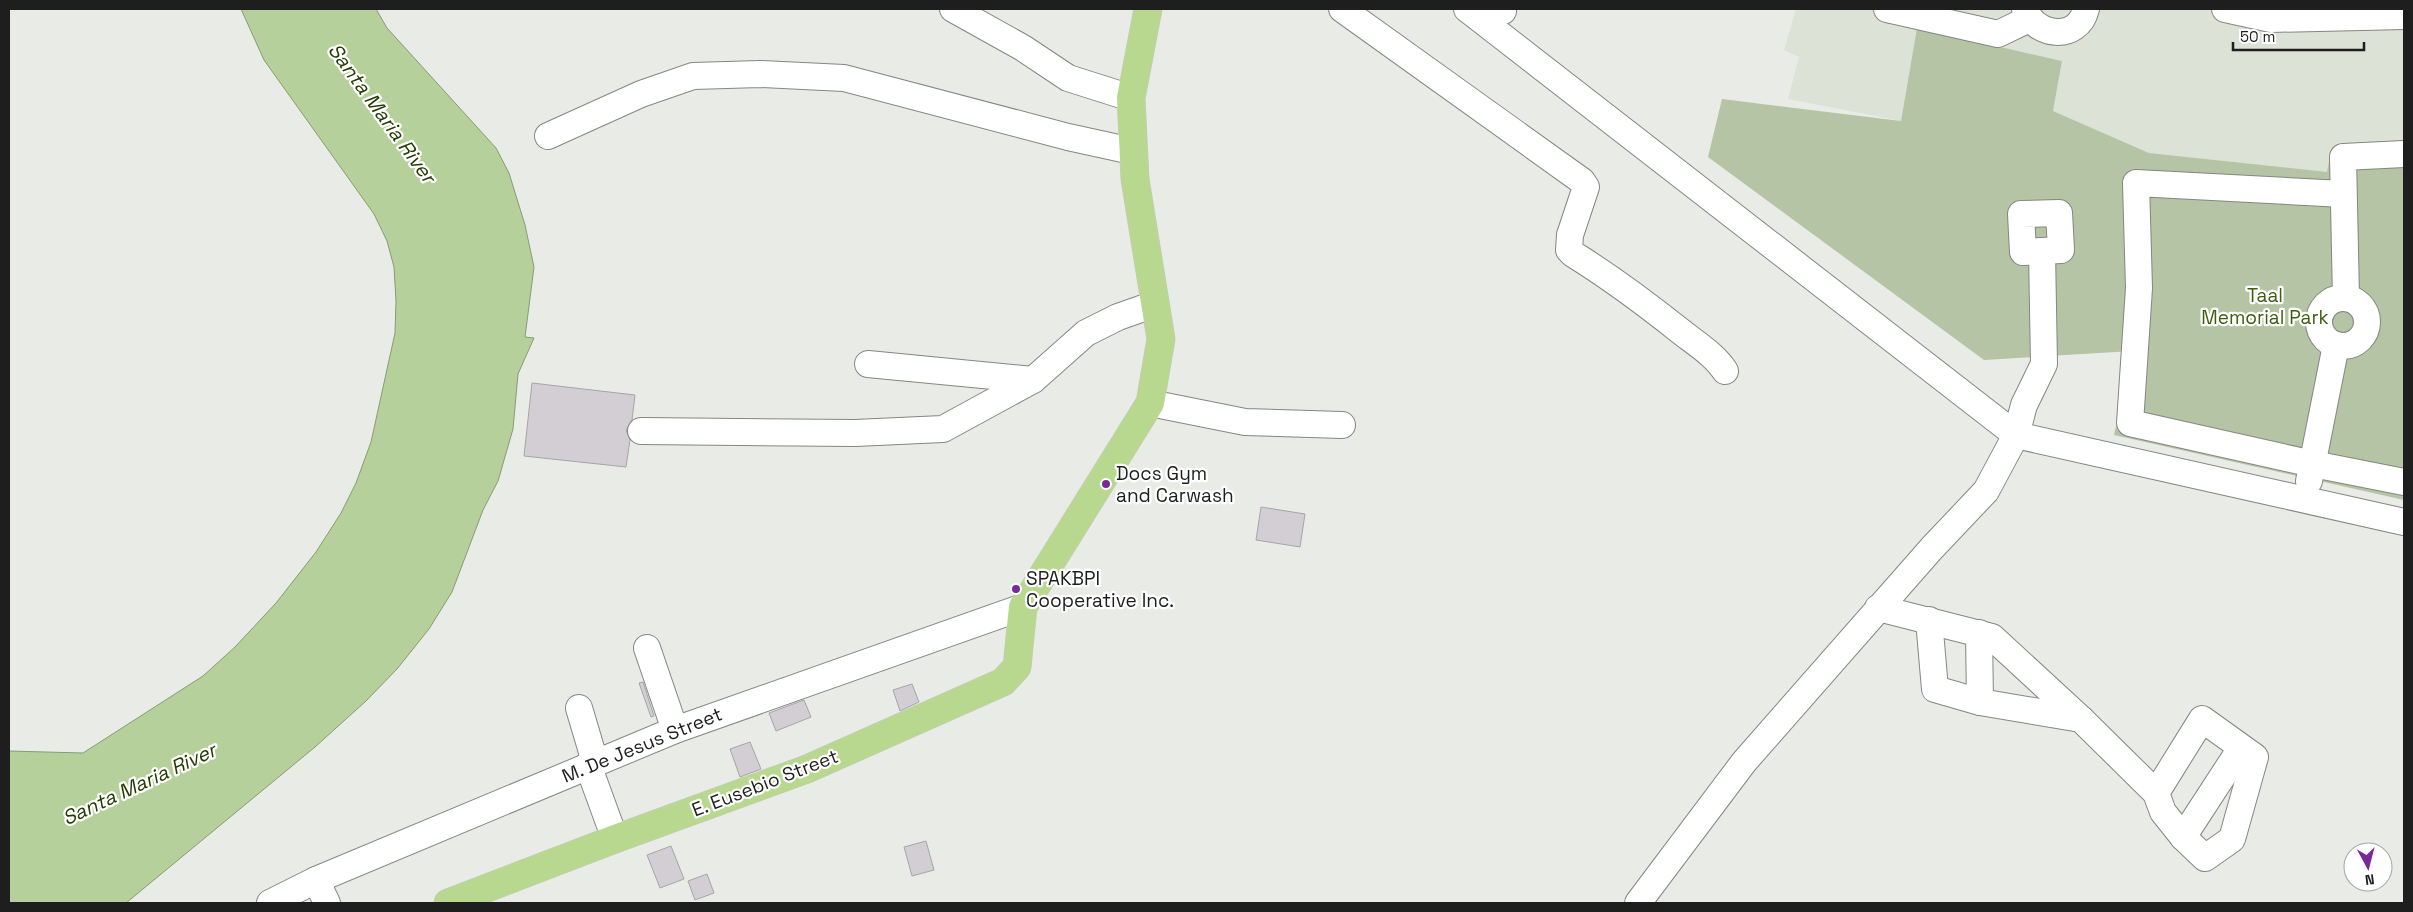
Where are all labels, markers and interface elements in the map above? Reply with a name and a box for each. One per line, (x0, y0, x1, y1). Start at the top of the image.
scale bar (2233, 20, 2364, 52)
text: 50 m (2240, 27, 2275, 46)
water label: Santa Maria River (322, 38, 443, 190)
park label: Taal Memorial Park (2201, 283, 2329, 330)
place label: Docs Gym and Carwash (1116, 461, 1234, 508)
marker: Docs Gym and Carwash (1100, 478, 1112, 490)
place label: SPAKBPI Cooperative Inc. (1026, 566, 1174, 613)
marker: SPAKBPI Cooperative Inc. (1010, 583, 1022, 595)
street label: M. De Jesus Street (558, 701, 726, 789)
water label: Santa Maria River (58, 736, 222, 831)
street label: E. Eusebio Street (688, 744, 842, 822)
north arrow (2343, 842, 2393, 892)
text: N (2364, 870, 2375, 889)

